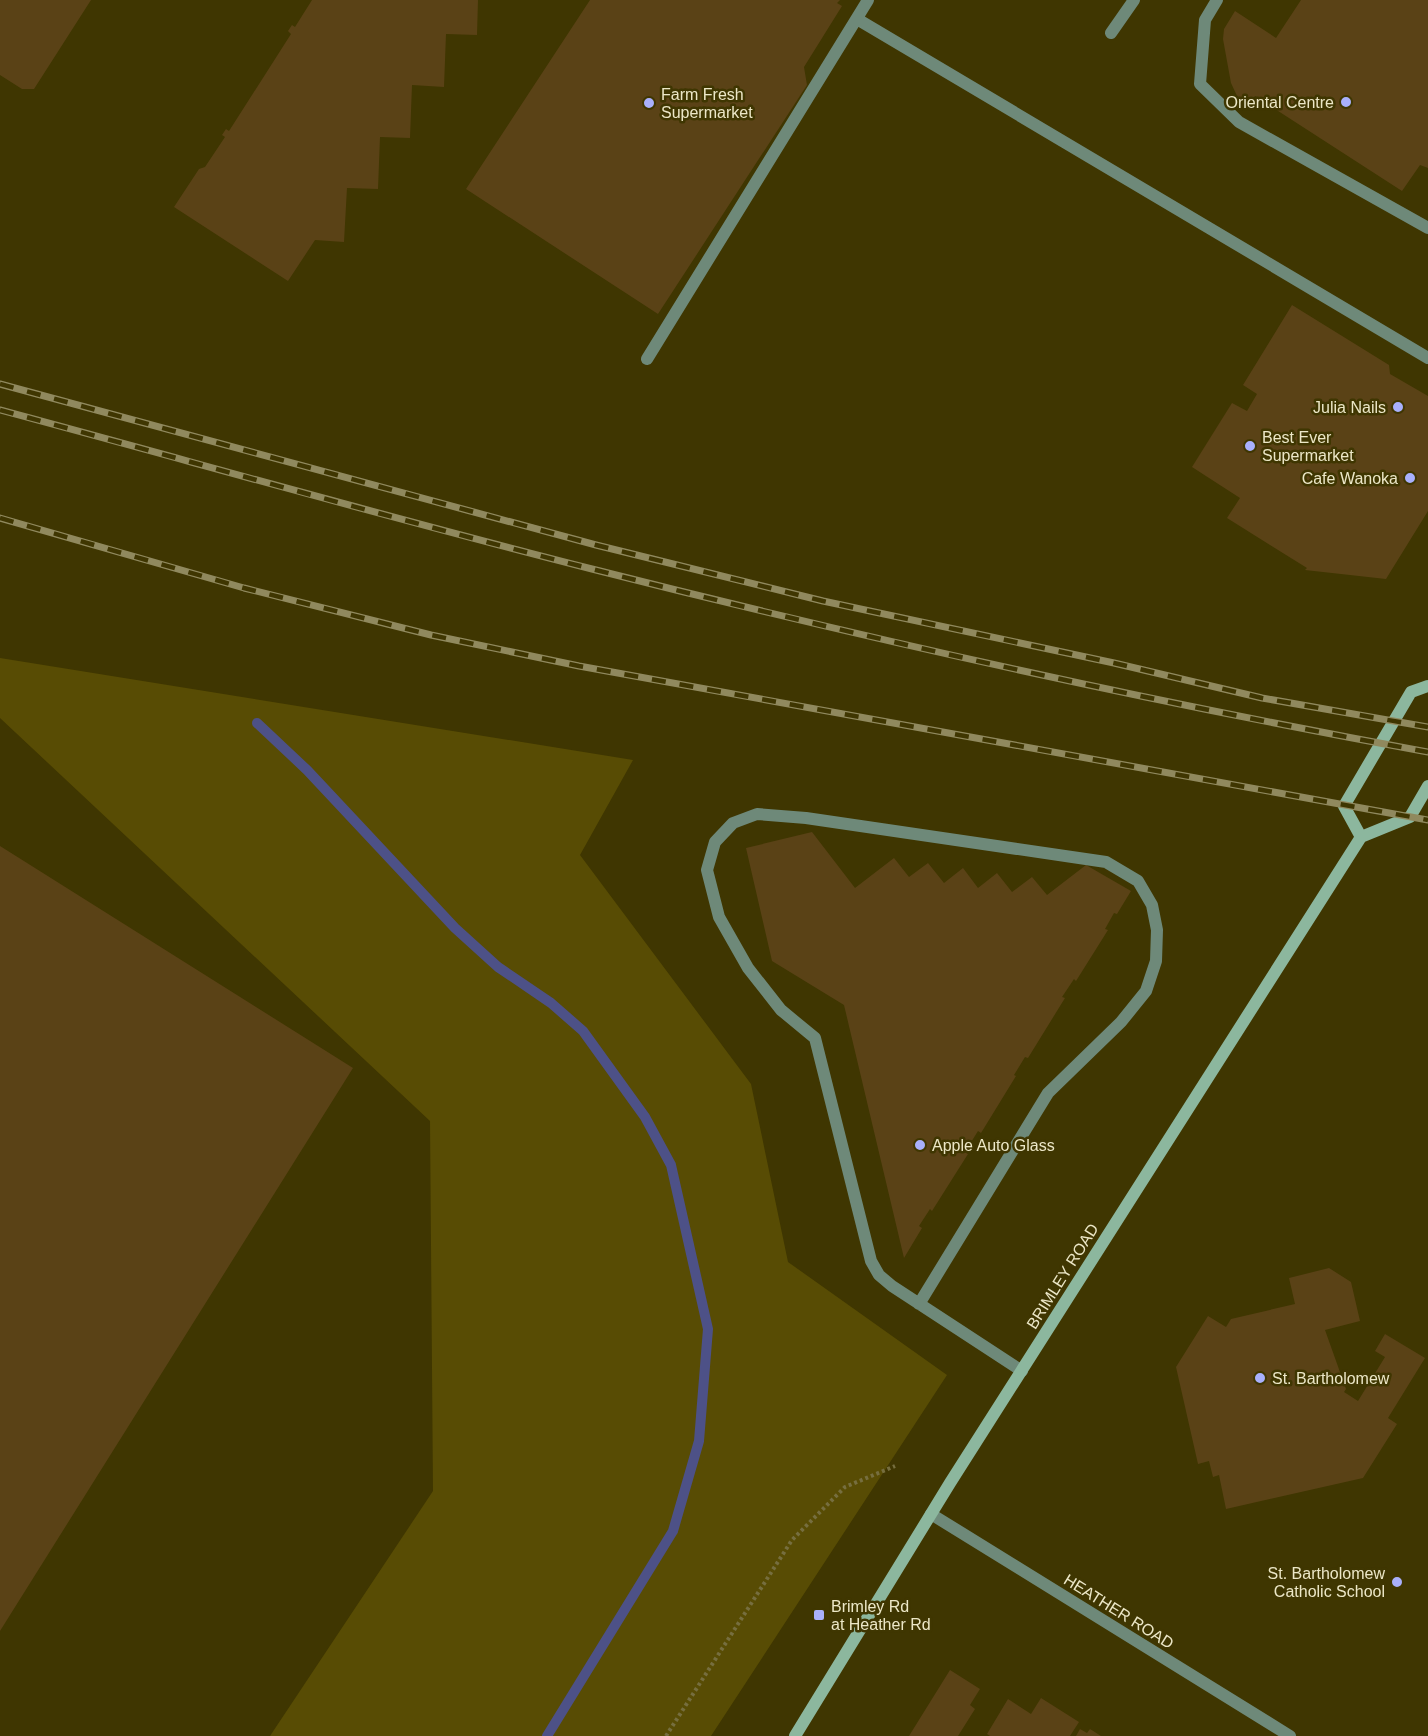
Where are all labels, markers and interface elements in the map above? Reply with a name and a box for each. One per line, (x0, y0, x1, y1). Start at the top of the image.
place label: Farm Fresh Supermarket (661, 86, 753, 121)
place label: Oriental Centre (1226, 94, 1334, 111)
marker: Oriental Centre (1339, 95, 1353, 109)
marker: Farm Fresh Supermarket (642, 96, 656, 110)
place label: Julia Nails (1313, 399, 1386, 416)
marker: Julia Nails (1391, 400, 1405, 414)
place label: Best Ever Supermarket (1262, 429, 1354, 464)
marker: Best Ever Supermarket (1243, 439, 1257, 453)
place label: Cafe Wanoka (1302, 470, 1398, 487)
marker: Cafe Wanoka (1403, 471, 1417, 485)
place label: Apple Auto Glass (932, 1137, 1055, 1154)
marker: Apple Auto Glass (913, 1138, 927, 1152)
street label: BRIMLEY ROAD (1023, 1221, 1102, 1332)
place label: St. Bartholomew (1272, 1370, 1390, 1387)
marker: St. Bartholomew (1253, 1371, 1267, 1385)
place label: St. Bartholomew Catholic School (1268, 1565, 1385, 1600)
street label: HEATHER ROAD (1061, 1571, 1177, 1652)
marker: St. Bartholomew Catholic School (1390, 1575, 1404, 1589)
place label: Brimley Rd at Heather Rd (831, 1598, 931, 1633)
marker: Brimley Rd at Heather Rd (812, 1608, 826, 1622)

